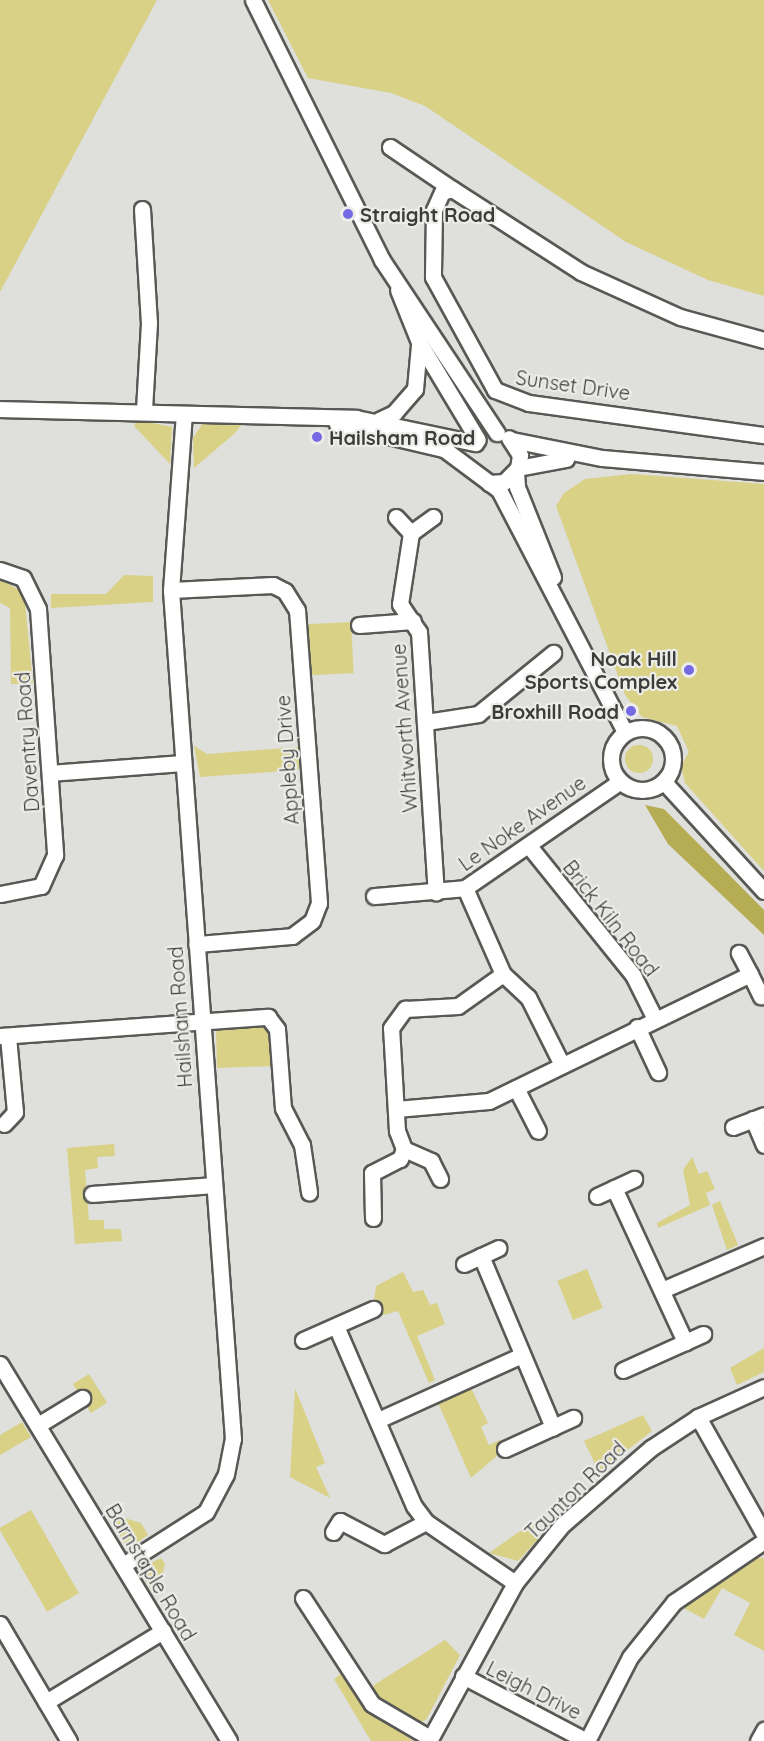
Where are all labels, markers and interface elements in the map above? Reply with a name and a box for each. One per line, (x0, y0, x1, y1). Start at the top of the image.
place label: Straight Road (360, 202, 495, 226)
marker: Straight Road (341, 207, 355, 221)
street label: Sunset Drive (514, 365, 632, 405)
place label: Hailsham Road (329, 425, 475, 449)
marker: Hailsham Road (310, 430, 324, 444)
street label: Whitworth Avenue (386, 643, 422, 813)
place label: Noak Hill Sports Complex (525, 646, 677, 693)
marker: Noak Hill Sports Complex (682, 663, 696, 677)
street label: Daventry Road (10, 671, 44, 813)
street label: Appleby Drive (270, 694, 304, 826)
place label: Broxhill Road (491, 699, 619, 723)
marker: Broxhill Road (624, 704, 638, 718)
street label: Le Noke Avenue (454, 770, 590, 876)
street label: Brick Kiln Road (558, 855, 664, 981)
street label: Hailsham Road (163, 946, 197, 1088)
street label: Taunton Road (520, 1436, 630, 1544)
street label: Barnstaple Road (101, 1499, 201, 1645)
street label: Leigh Drive (482, 1656, 586, 1724)

